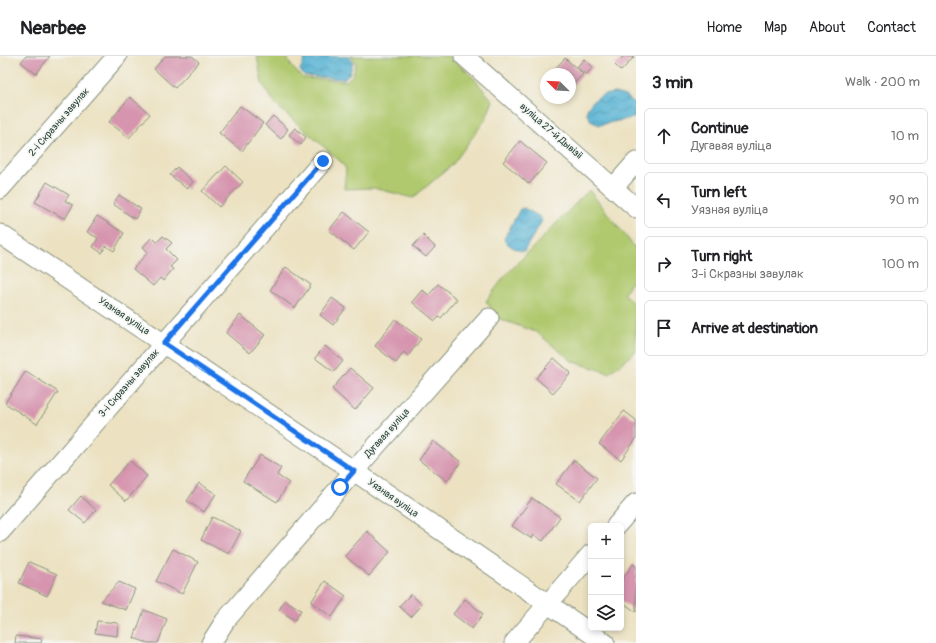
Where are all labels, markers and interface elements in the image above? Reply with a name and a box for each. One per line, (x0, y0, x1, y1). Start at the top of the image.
text: Nearbee (20, 16, 86, 40)
text: Home (707, 19, 742, 36)
text: Map (764, 19, 787, 36)
text: About (809, 19, 845, 36)
text: Contact (867, 19, 916, 36)
north arrow (540, 68, 576, 104)
text: 3 min (652, 72, 693, 93)
text: Walk · 200 m (845, 74, 920, 90)
street label: 2-і Скразны завулак (26, 85, 92, 159)
street label: вуліца 27-й Дывізіі (517, 101, 585, 162)
text: Continue (691, 119, 749, 138)
icon: ahead (653, 125, 675, 147)
text: 10 m (891, 128, 919, 144)
text: Дугавая вуліца (691, 138, 772, 154)
route end (314, 152, 332, 170)
text: Turn left (691, 183, 747, 202)
icon: left (653, 189, 675, 211)
text: 90 m (889, 192, 919, 208)
text: Уязная вуліца (691, 202, 768, 218)
text: Turn right (691, 247, 752, 266)
icon: right (653, 253, 675, 275)
text: 100 m (882, 256, 919, 272)
text: 3-і Скразны завулак (691, 266, 804, 282)
street label: Уязная вуліца (96, 294, 152, 338)
icon: arrive (653, 317, 675, 339)
text: Arrive at destination (691, 319, 818, 338)
street label: 3-і Скразны завулак (96, 346, 162, 420)
street label: Дугавая вуліца (361, 406, 412, 461)
street label: Уязная вуліца (365, 476, 421, 520)
route start (331, 478, 349, 496)
map controls (588, 523, 624, 631)
button: + (588, 523, 624, 559)
button: − (588, 559, 624, 595)
button: layers (588, 595, 624, 631)

